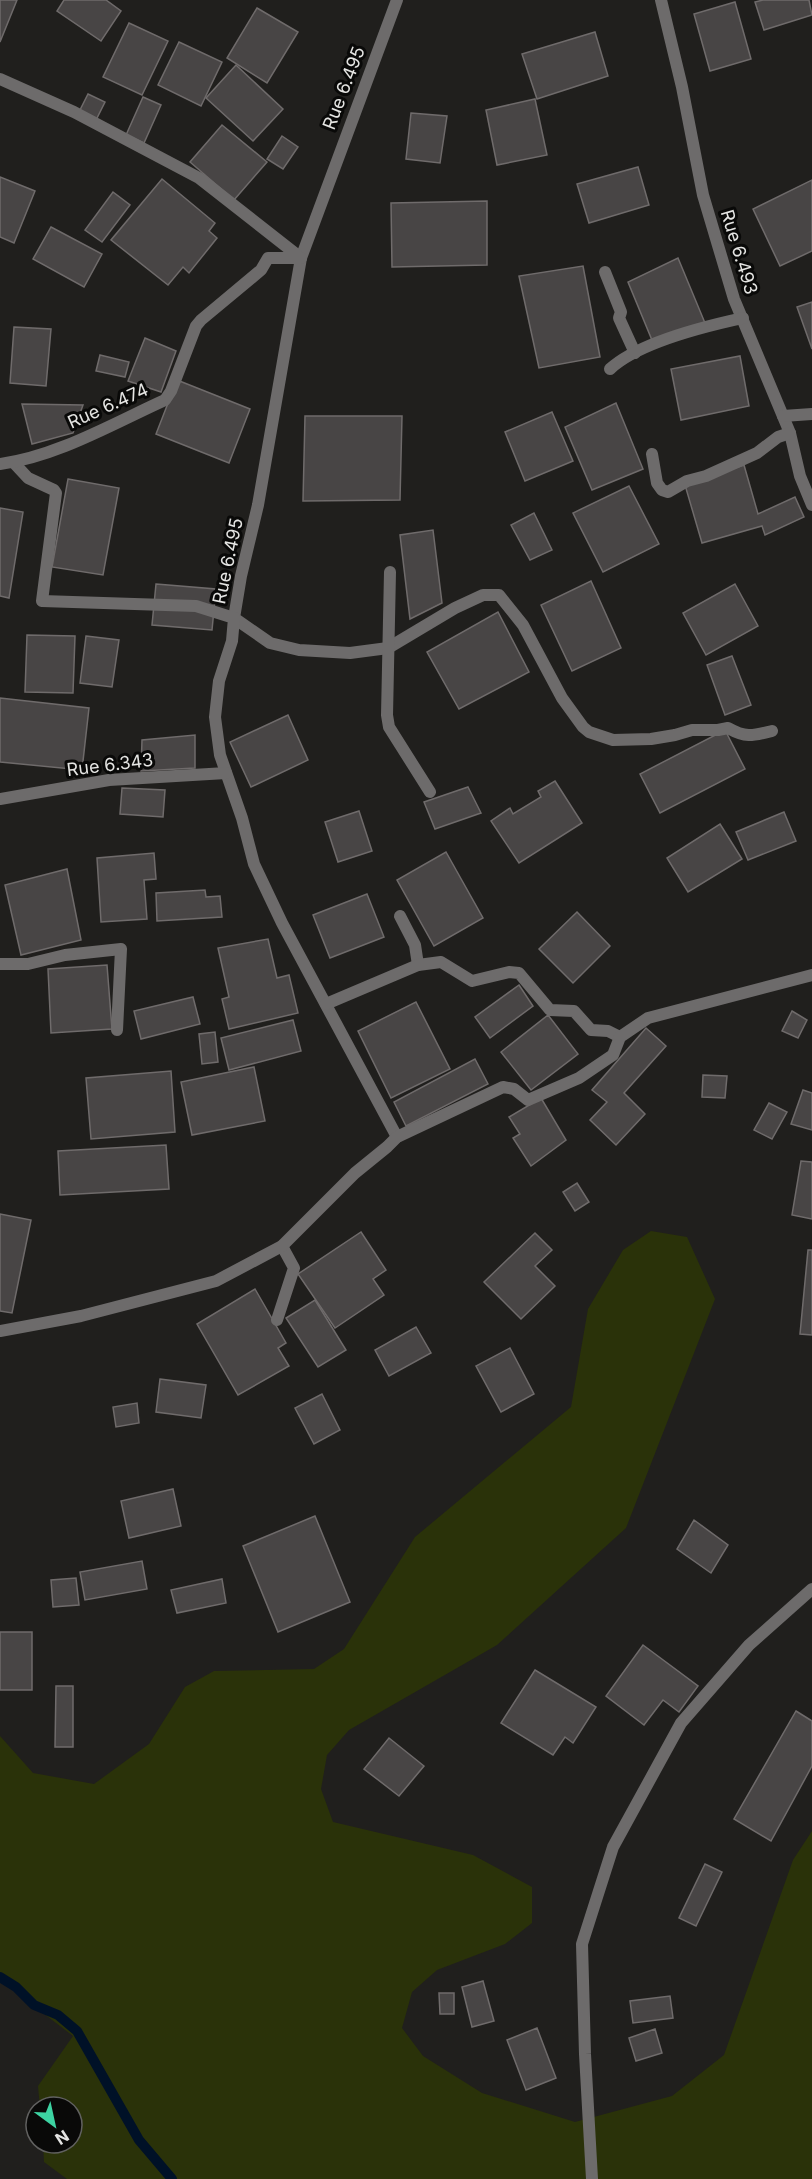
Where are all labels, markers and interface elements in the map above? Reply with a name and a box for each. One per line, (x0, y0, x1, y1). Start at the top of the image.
street label: Rue 6.495 (318, 43, 369, 132)
street label: Rue 6.493 (717, 207, 762, 297)
street label: Rue 6.474 (64, 378, 151, 433)
street label: Rue 6.495 (208, 516, 247, 606)
street label: Rue 6.343 (66, 749, 154, 780)
north arrow (24, 2095, 84, 2155)
text: N (52, 2126, 73, 2149)

